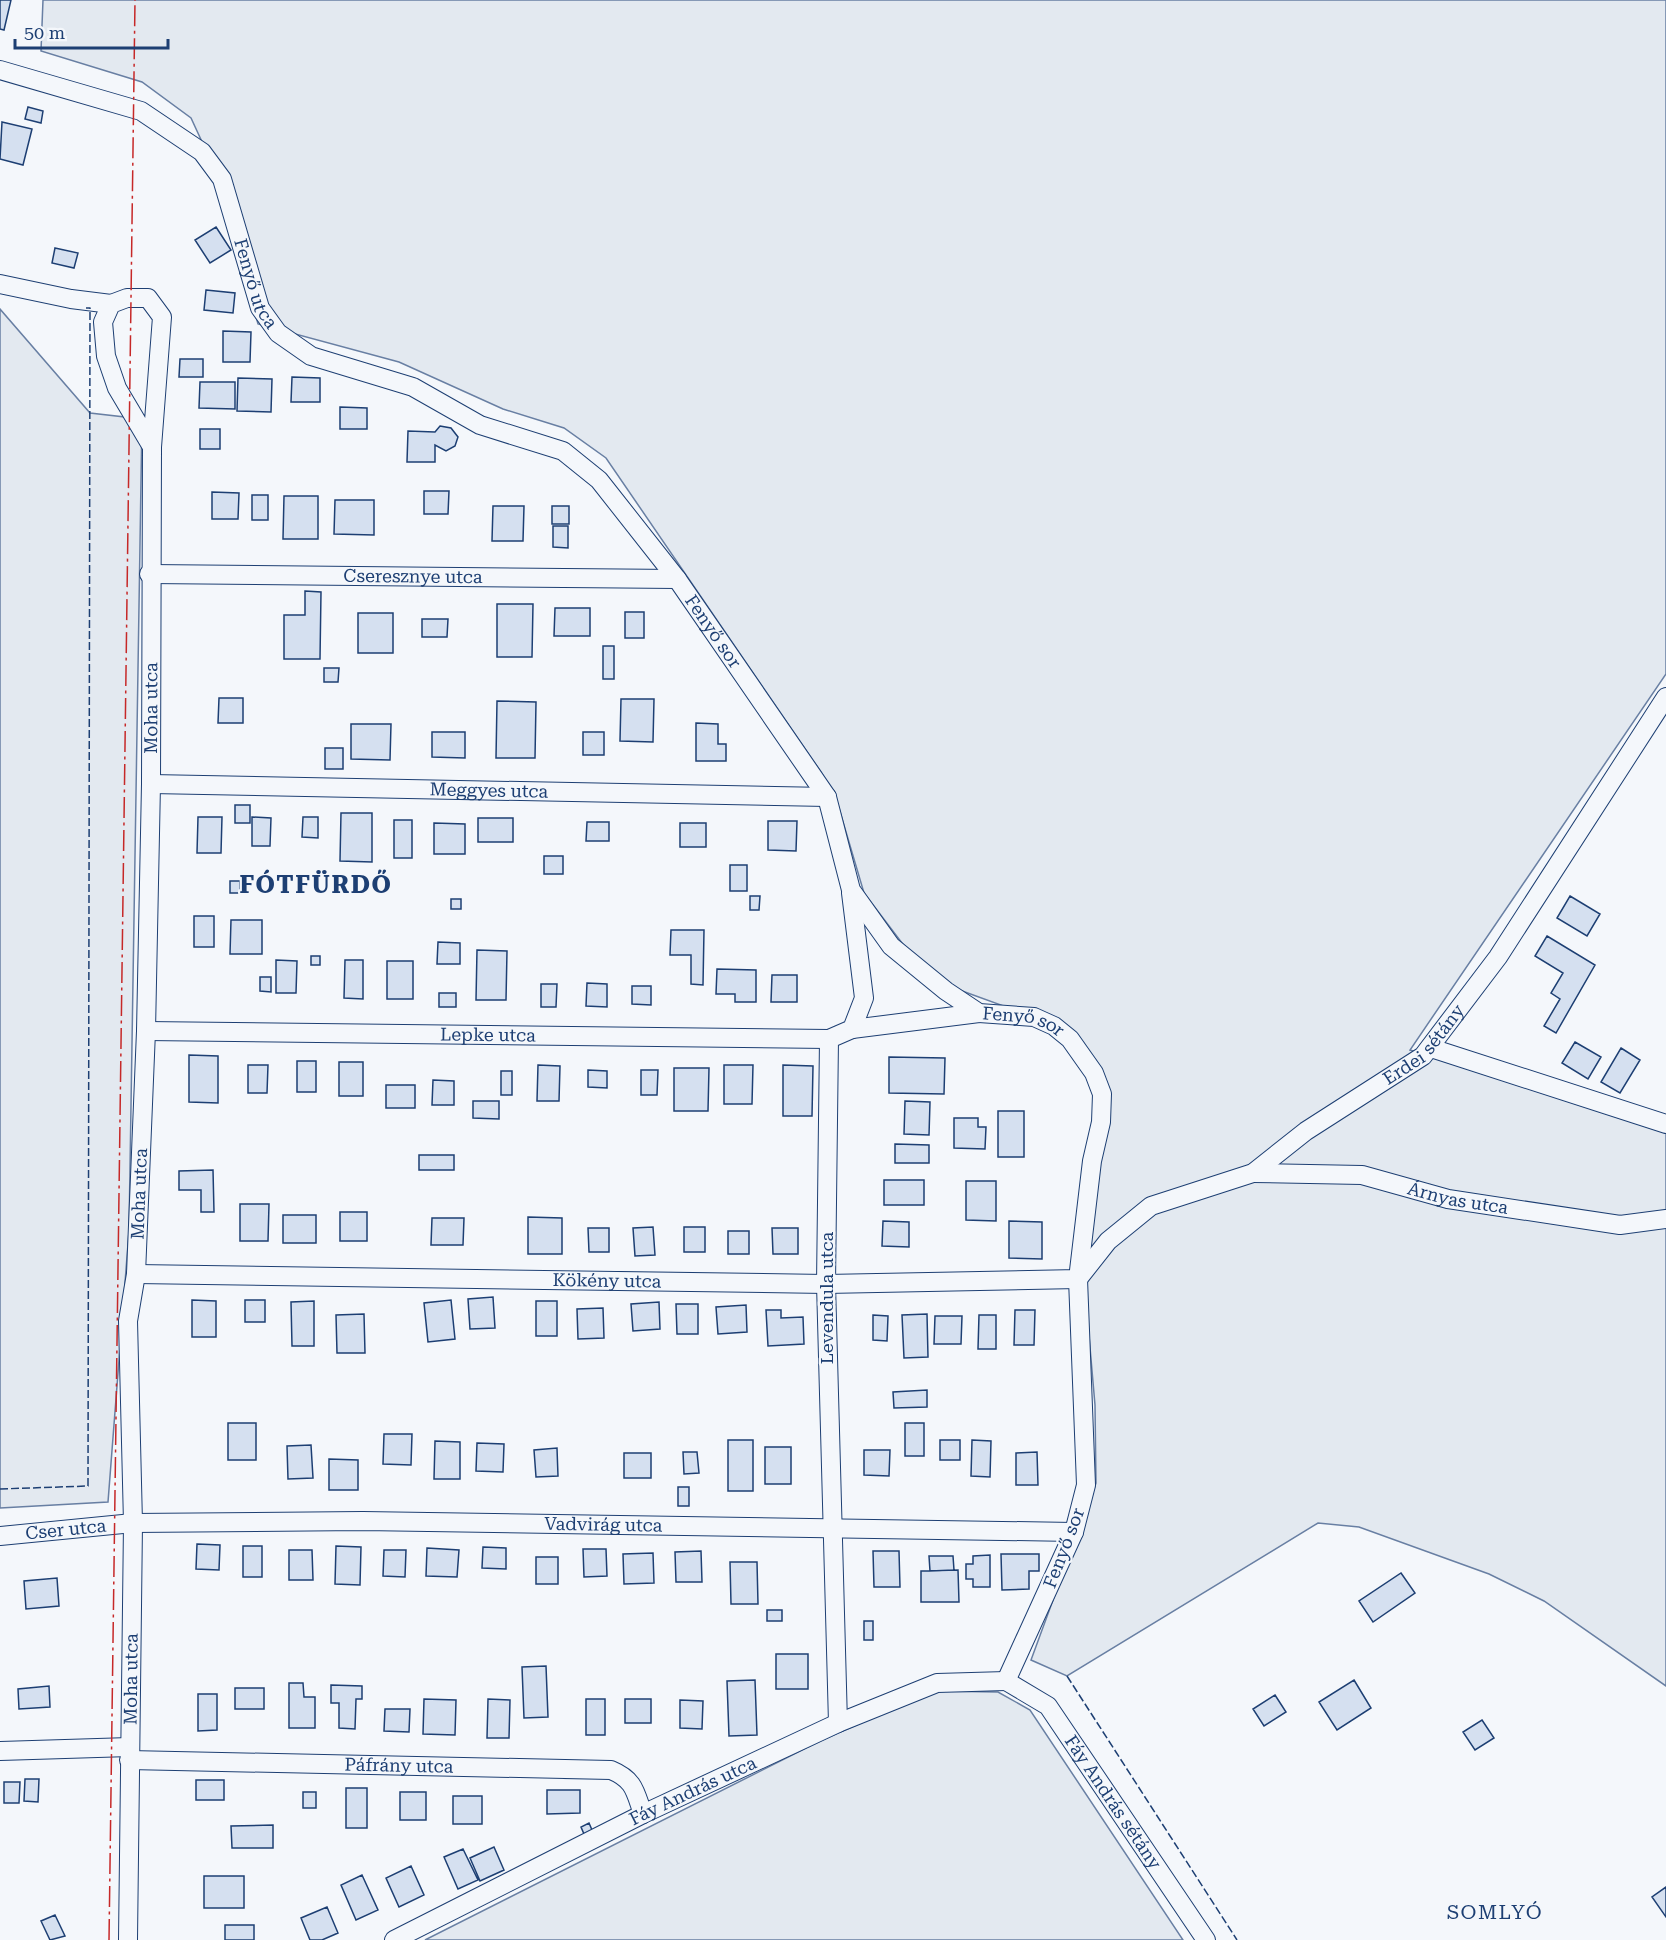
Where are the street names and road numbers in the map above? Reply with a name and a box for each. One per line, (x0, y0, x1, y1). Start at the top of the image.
street label: Fenyő utca (230, 236, 283, 333)
street label: Cseresznye utca (343, 565, 483, 587)
street label: Fenyő sor (681, 591, 746, 672)
street label: Moha utca (140, 662, 161, 754)
street label: Meggyes utca (430, 778, 549, 802)
street label: Erdei sétány (1379, 1000, 1469, 1089)
street label: Fenyő sor (982, 1002, 1069, 1040)
street label: Lepke utca (440, 1023, 536, 1046)
street label: Moha utca (126, 1147, 151, 1240)
street label: Árnyas utca (1405, 1177, 1510, 1218)
street label: Levendula utca (816, 1231, 837, 1364)
street label: Kökény utca (552, 1269, 662, 1292)
street label: Fenyő sor (1039, 1505, 1088, 1591)
street label: Vadvirág utca (544, 1513, 663, 1536)
street label: Cser utca (24, 1515, 107, 1543)
street label: Moha utca (120, 1633, 142, 1725)
street label: Fáy András sétány (1061, 1731, 1166, 1873)
street label: Fáy András utca (626, 1752, 760, 1829)
street label: Páfrány utca (344, 1753, 454, 1777)

